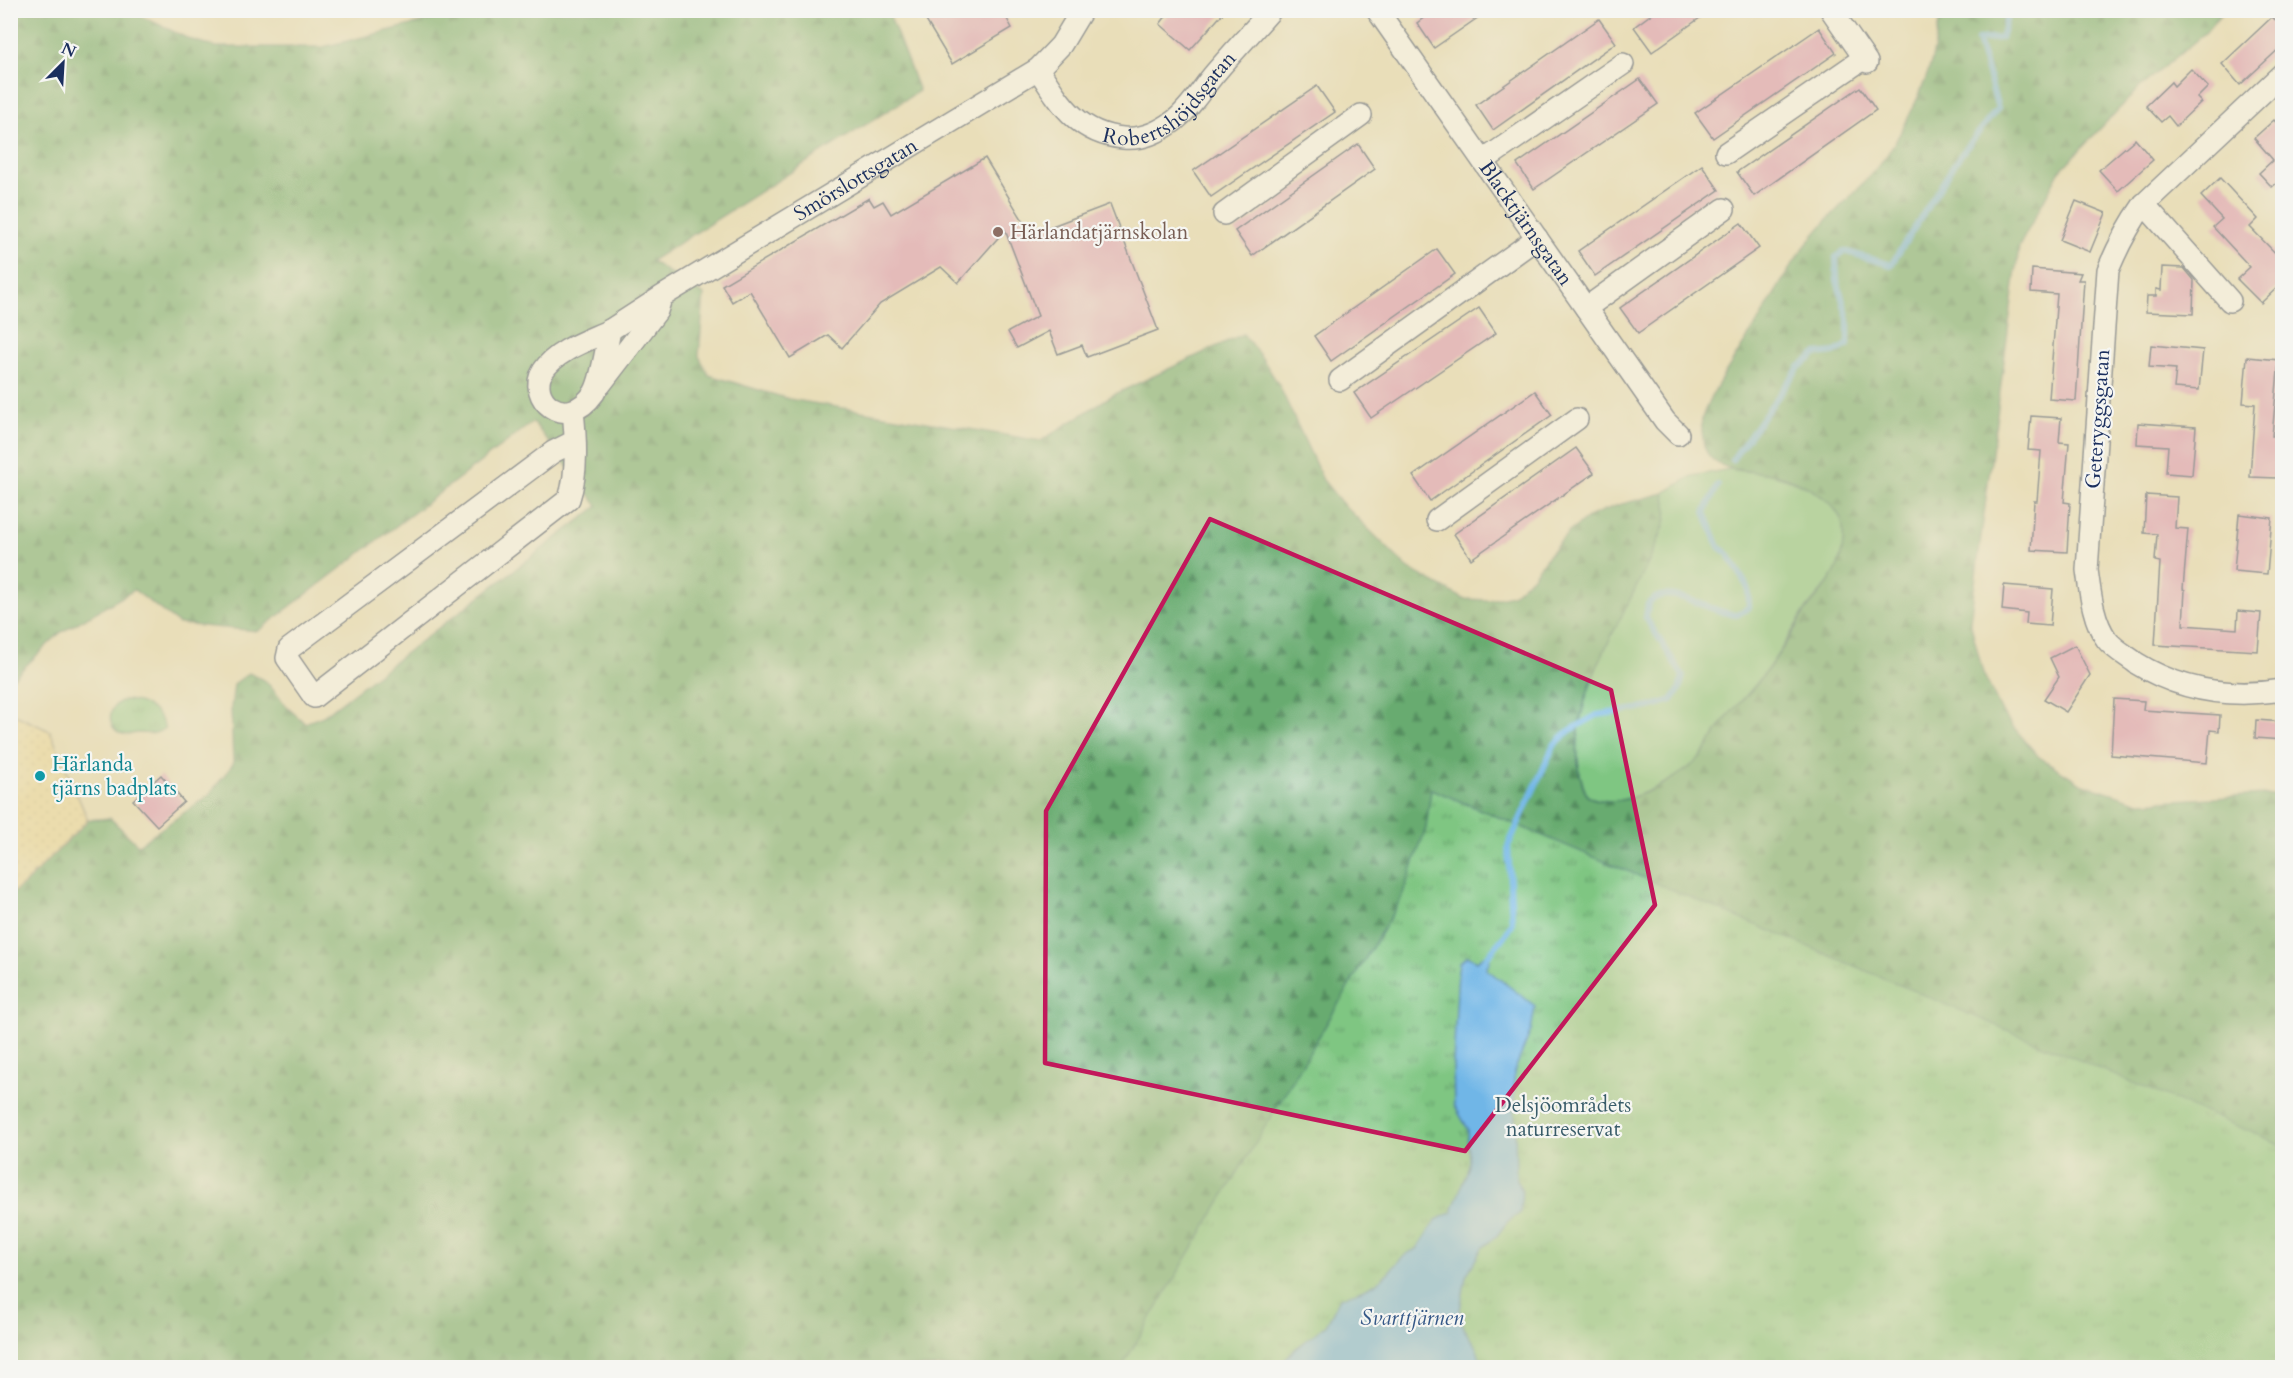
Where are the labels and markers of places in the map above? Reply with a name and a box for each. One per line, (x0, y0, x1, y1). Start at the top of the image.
place label: Härlandatjärnskolan (1010, 218, 1188, 247)
marker: Härlandatjärnskolan (991, 225, 1005, 239)
place label: Härlanda tjärns badplats (52, 750, 177, 803)
marker: Härlanda tjärns badplats (33, 769, 47, 783)

